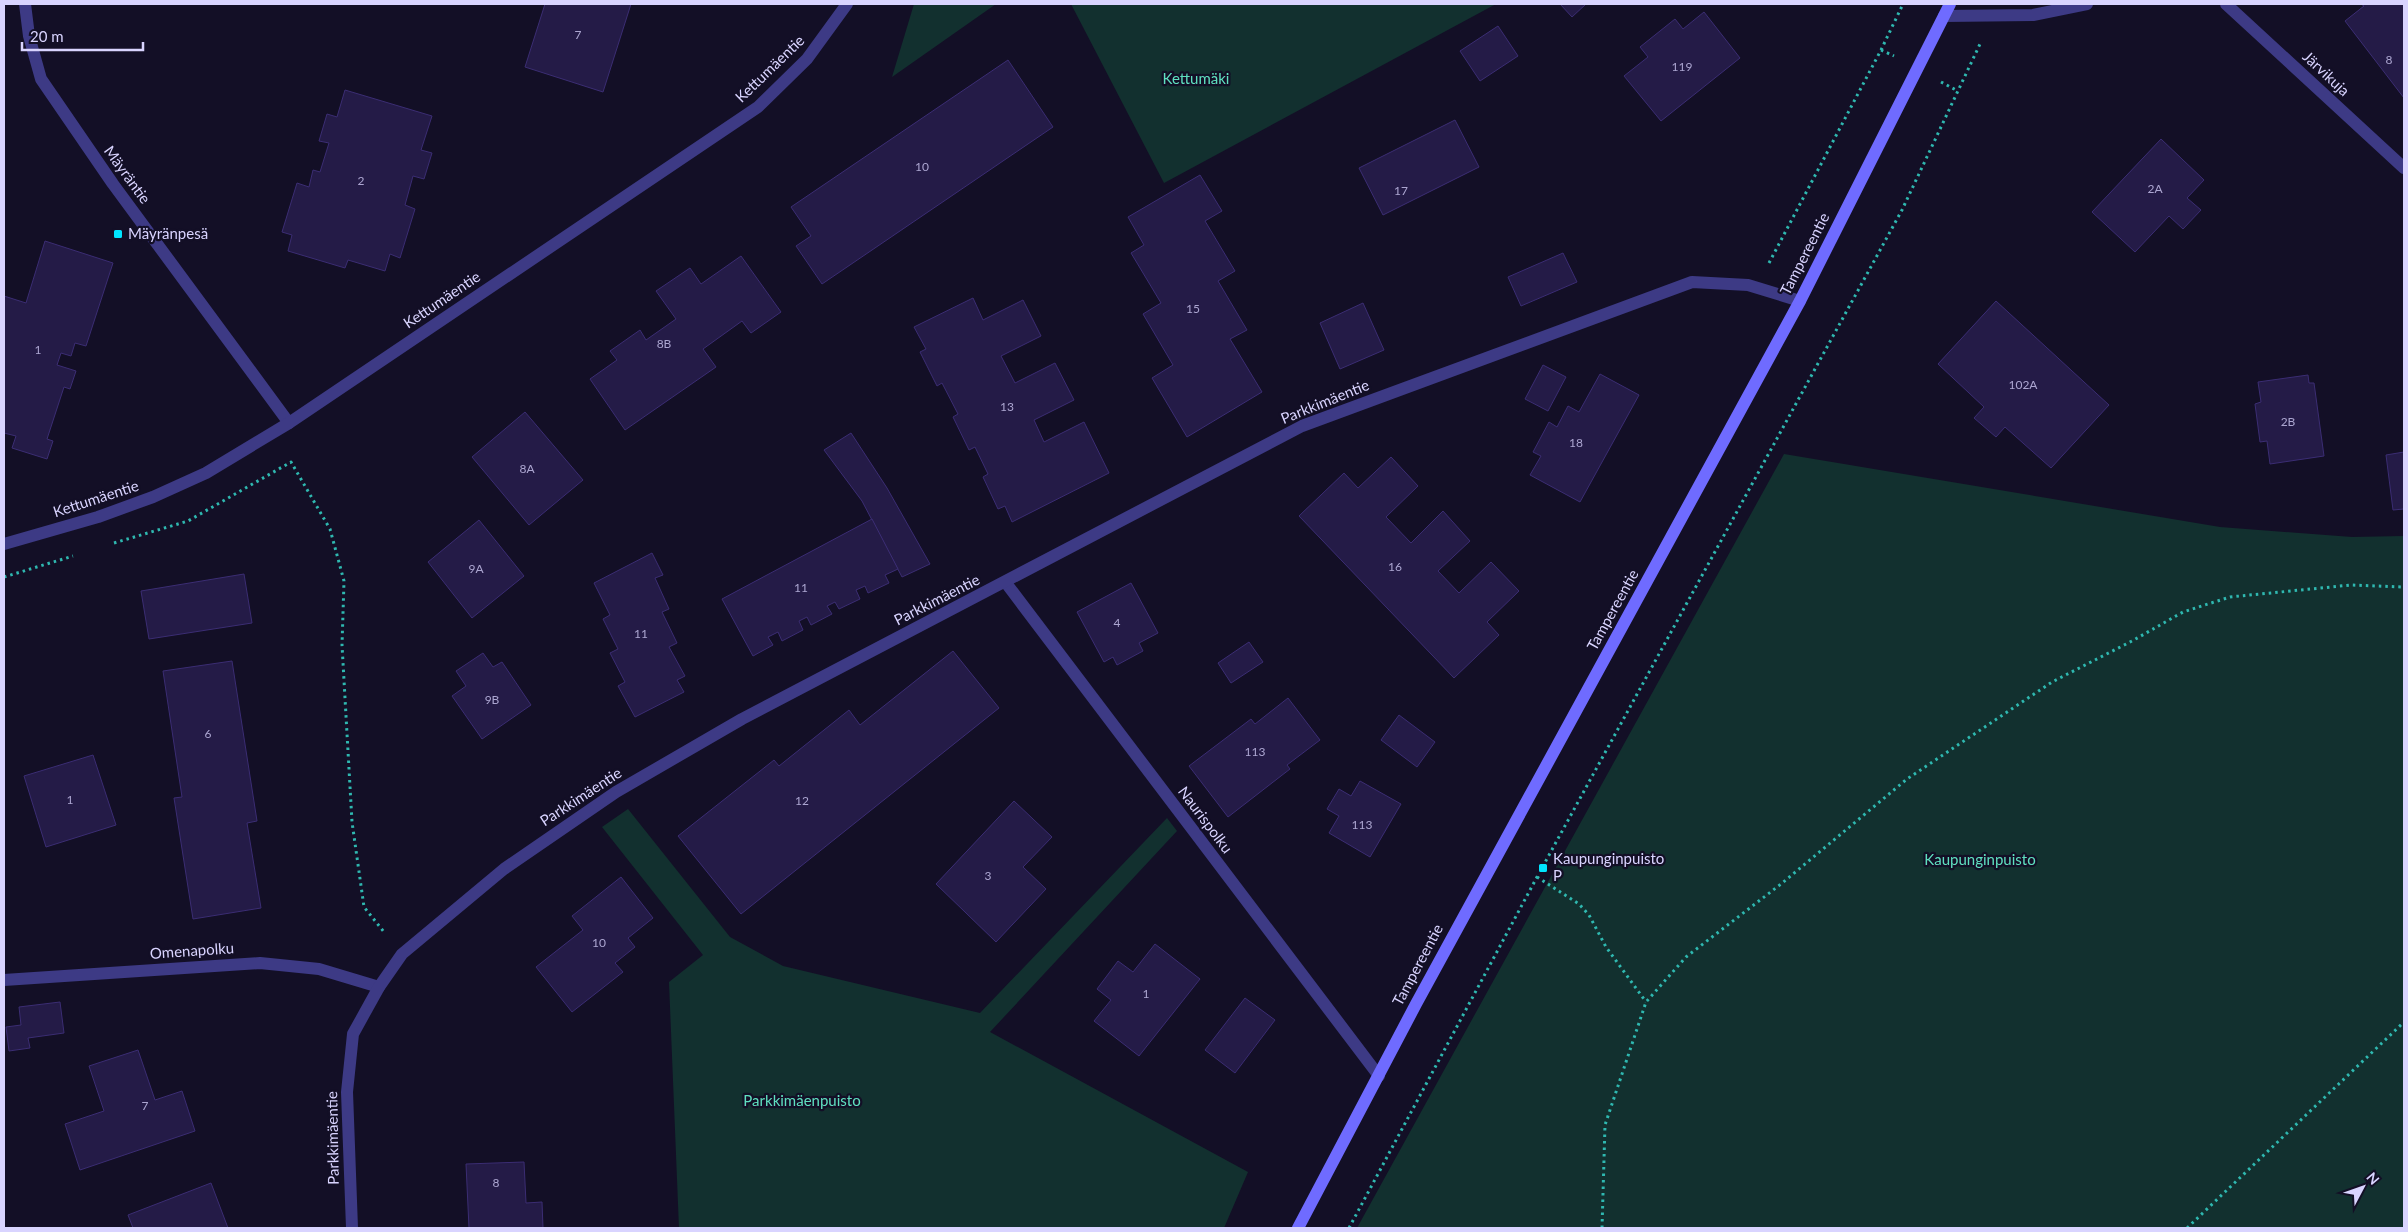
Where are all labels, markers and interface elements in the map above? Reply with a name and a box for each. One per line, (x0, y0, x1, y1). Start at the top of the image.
scale bar (22, 20, 144, 52)
text: 20 m (30, 27, 64, 45)
house number: 7 (575, 27, 582, 42)
street label: Kettumäentie (731, 31, 808, 106)
street label: Järvikuja (2300, 47, 2354, 99)
house number: 8 (2386, 52, 2393, 67)
house number: 119 (1672, 59, 1692, 74)
park label: Kettumäki (1163, 69, 1229, 87)
street label: Mäyräntie (101, 142, 155, 207)
house number: 10 (915, 159, 929, 174)
house number: 2 (358, 173, 365, 188)
house number: 2A (2147, 181, 2163, 196)
house number: 17 (1394, 183, 1408, 198)
street label: Tampereentie (1776, 209, 1833, 298)
place label: Mäyränpesä (128, 224, 208, 242)
marker: Mäyränpesä (112, 228, 124, 240)
street label: Kettumäentie (400, 267, 483, 332)
house number: 15 (1186, 301, 1200, 316)
house number: 8B (657, 336, 672, 351)
house number: 1 (35, 342, 42, 357)
street label: Parkkimäentie (1278, 375, 1371, 427)
house number: 102A (2008, 377, 2038, 392)
house number: 13 (1000, 399, 1014, 414)
house number: 2B (2281, 414, 2296, 429)
house number: 18 (1569, 435, 1583, 450)
house number: 8A (519, 461, 535, 476)
street label: Kettumäentie (51, 476, 141, 520)
house number: 16 (1388, 559, 1402, 574)
house number: 9A (468, 561, 484, 576)
street label: Tampereentie (1583, 566, 1642, 653)
street label: Parkkimäentie (891, 570, 982, 628)
house number: 11 (794, 580, 808, 595)
house number: 4 (1114, 615, 1121, 630)
house number: 11 (634, 626, 648, 641)
house number: 9B (485, 692, 500, 707)
house number: 6 (205, 726, 212, 741)
house number: 113 (1245, 744, 1265, 759)
street label: Parkkimäentie (536, 763, 625, 829)
street label: Naurispolku (1175, 782, 1237, 856)
house number: 1 (67, 792, 74, 807)
house number: 12 (795, 793, 809, 808)
house number: 113 (1352, 817, 1372, 832)
place label: Kaupunginpuisto P (1553, 849, 1664, 884)
park label: Kaupunginpuisto (1924, 850, 2036, 868)
marker: Kaupunginpuisto P (1537, 862, 1549, 874)
house number: 3 (985, 868, 992, 883)
street label: Tampereentie (1388, 921, 1446, 1008)
house number: 10 (592, 935, 606, 950)
street label: Omenapolku (149, 938, 235, 962)
house number: 1 (1143, 986, 1150, 1001)
street label: Parkkimäentie (322, 1091, 342, 1185)
park label: Parkkimäenpuisto (743, 1091, 861, 1109)
house number: 7 (142, 1098, 149, 1113)
north arrow (2338, 1162, 2388, 1212)
text: N (2363, 1168, 2383, 1188)
house number: 8 (493, 1175, 500, 1190)

